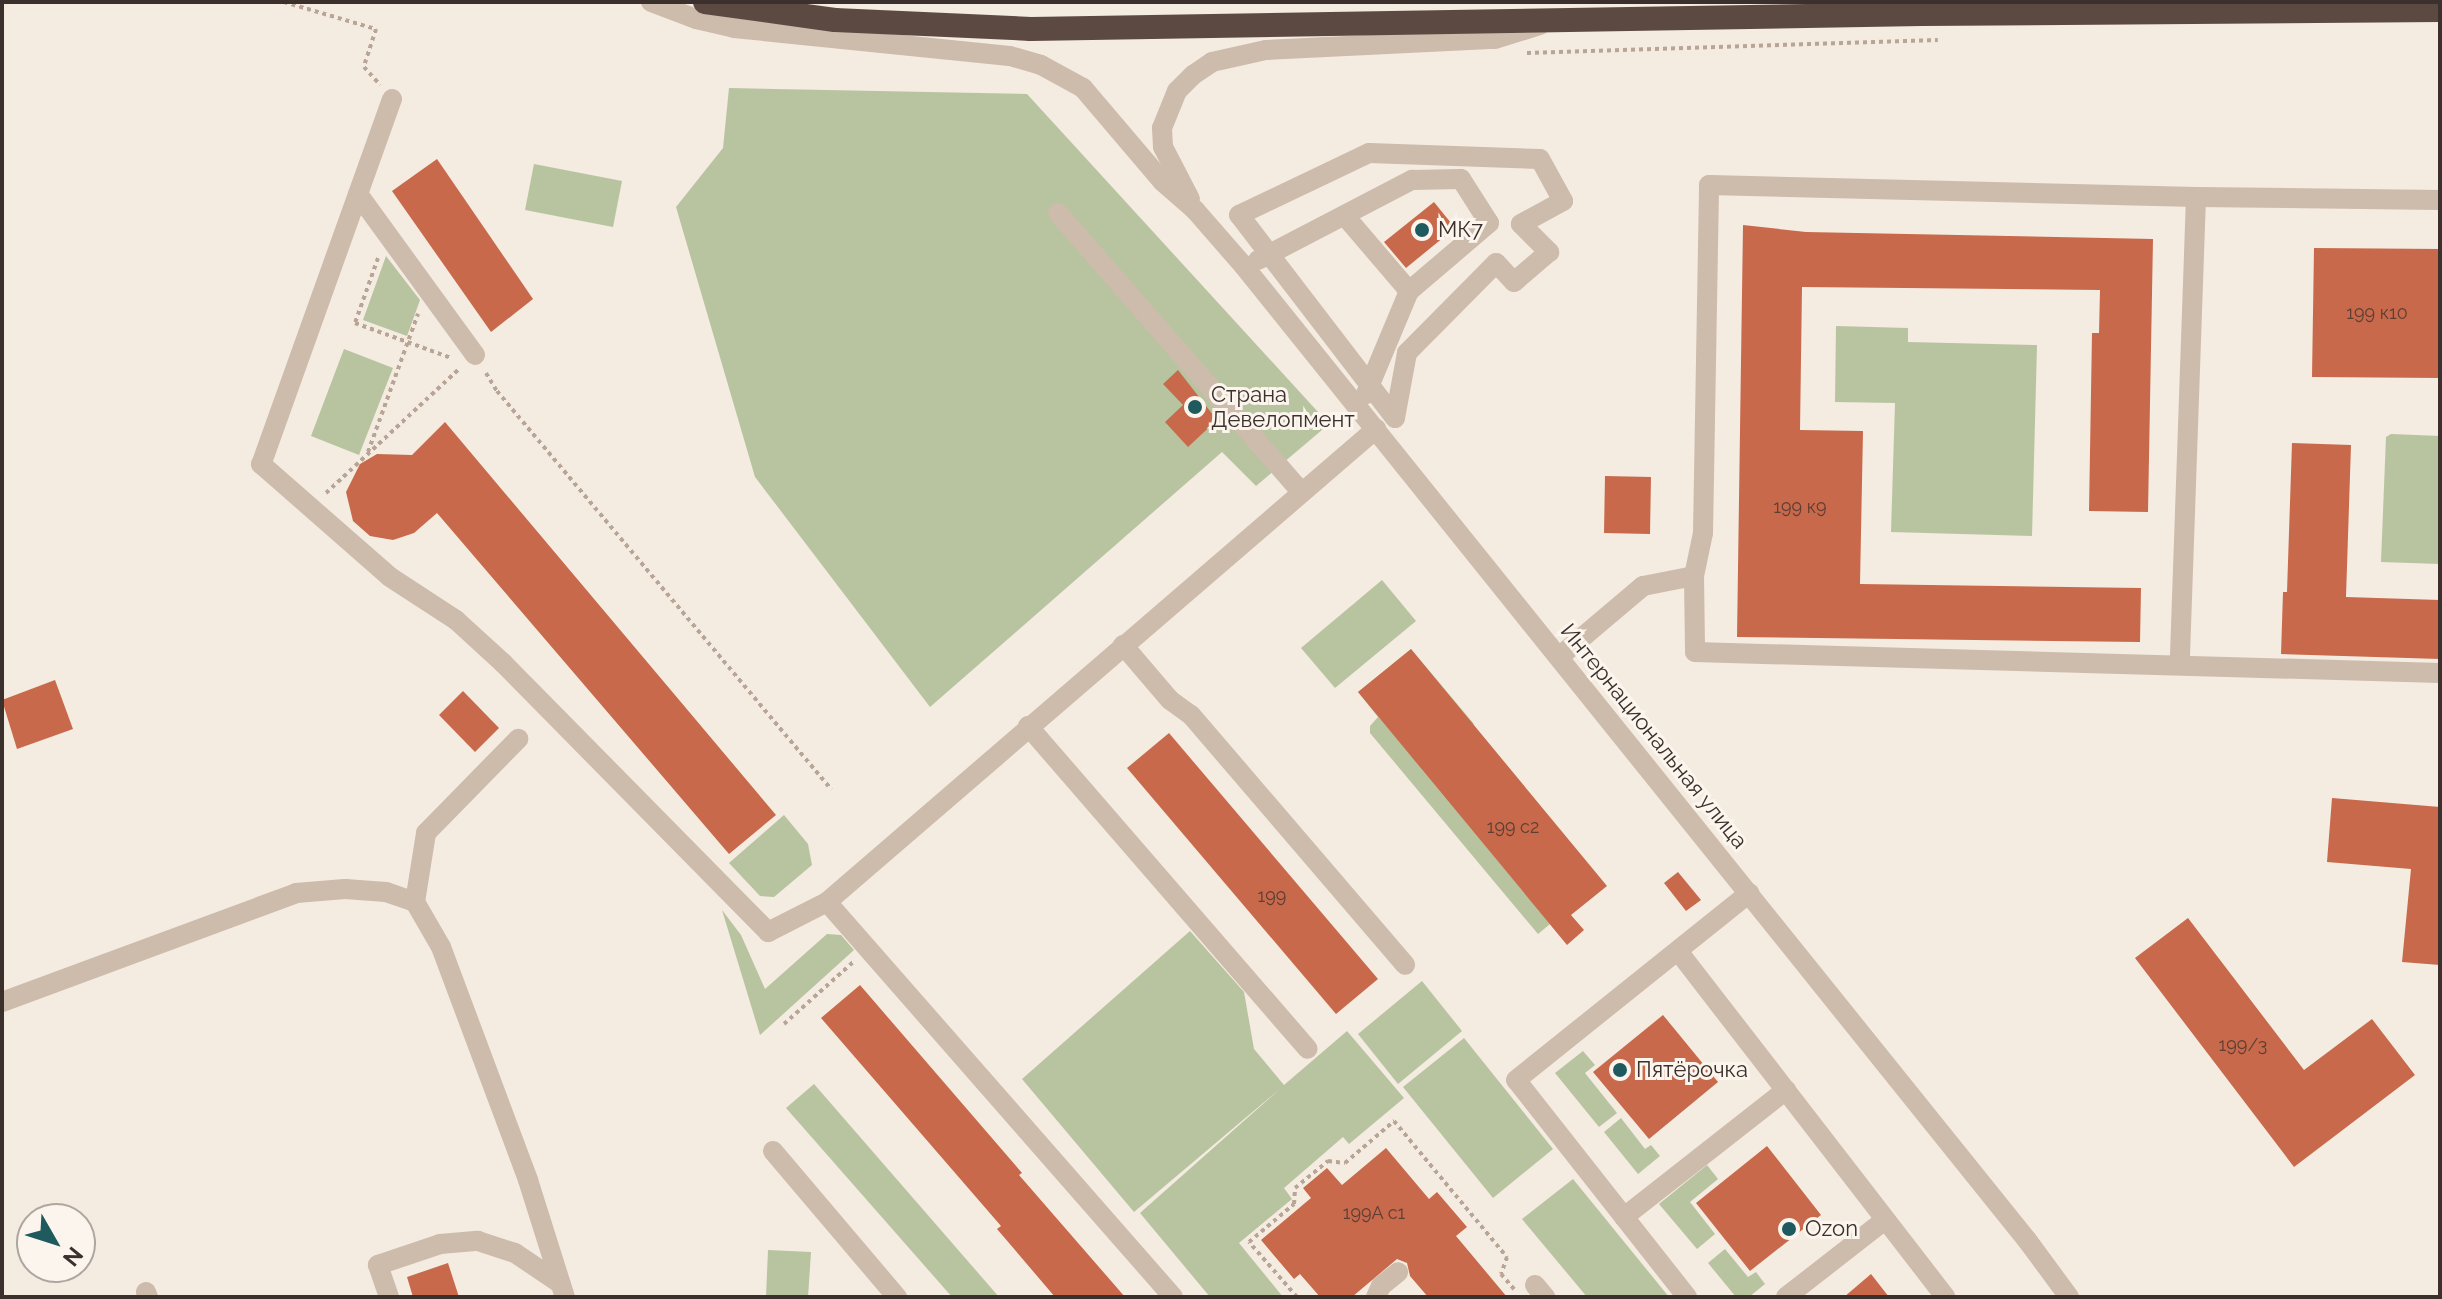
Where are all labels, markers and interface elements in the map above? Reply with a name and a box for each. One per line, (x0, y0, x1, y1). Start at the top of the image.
place label: МК7 (1438, 217, 1483, 243)
marker: МК7 (1413, 221, 1431, 239)
house number: 199 к10 (2346, 302, 2408, 324)
place label: Страна Девелопмент (1211, 381, 1355, 432)
marker: Страна Девелопмент (1186, 398, 1204, 416)
house number: 199 к9 (1773, 496, 1827, 518)
street label: Интернациональная улица (1555, 618, 1753, 854)
house number: 199 с2 (1487, 816, 1539, 838)
house number: 199 (1258, 885, 1286, 907)
house number: 199/3 (2219, 1034, 2267, 1056)
place label: Пятёрочка (1636, 1057, 1748, 1083)
marker: Пятёрочка (1611, 1061, 1629, 1079)
house number: 199А с1 (1342, 1202, 1406, 1224)
north arrow (16, 1203, 96, 1283)
place label: Ozon (1805, 1216, 1858, 1242)
marker: Ozon (1780, 1220, 1798, 1238)
text: N (58, 1242, 88, 1272)

